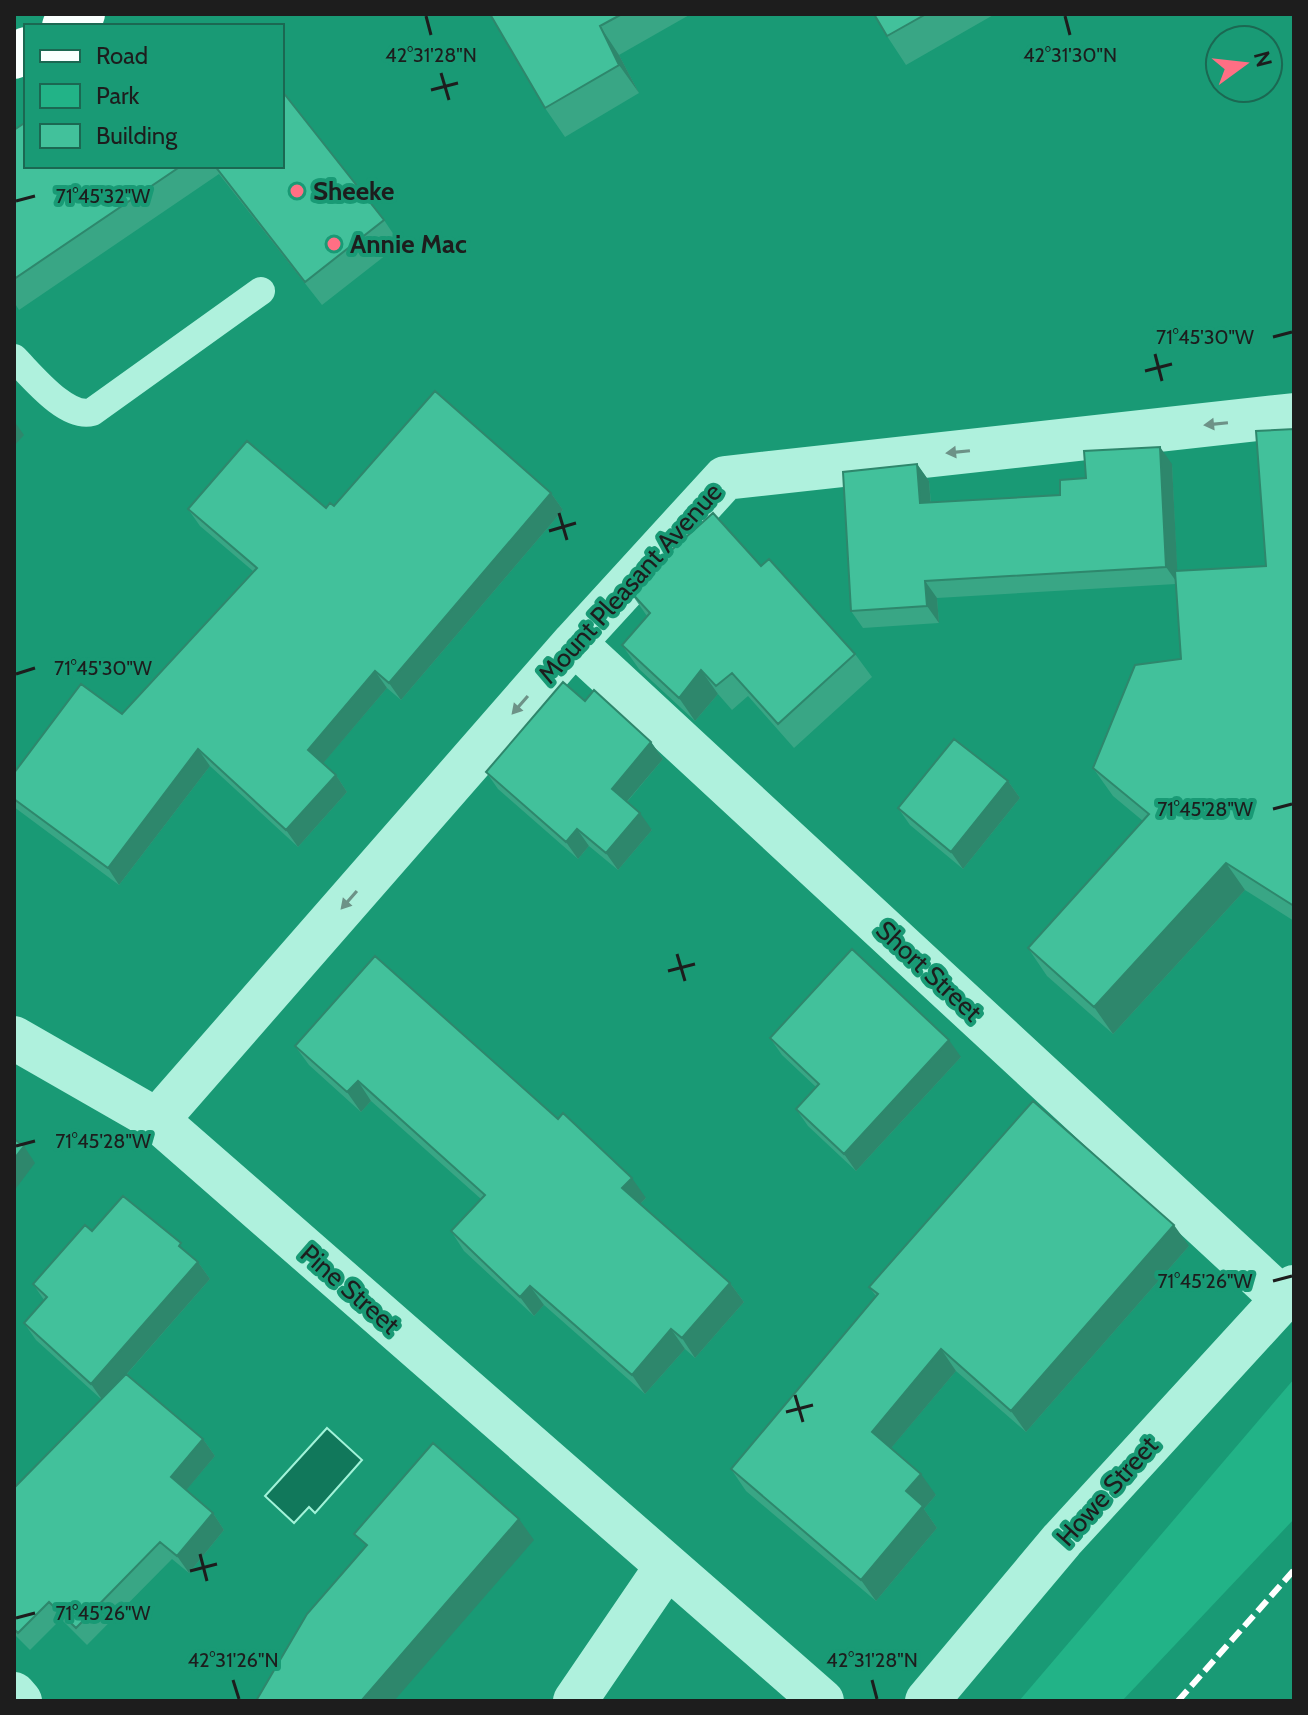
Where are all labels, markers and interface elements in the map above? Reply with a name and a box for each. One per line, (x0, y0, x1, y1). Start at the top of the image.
legend (24, 24, 284, 168)
north arrow (1204, 24, 1284, 104)
text: Road (96, 41, 148, 70)
text: 42°31'28"N (385, 43, 477, 67)
text: 42°31'30"N (1023, 43, 1117, 67)
text: N (1248, 48, 1278, 70)
text: Park (96, 81, 139, 110)
text: Building (96, 121, 178, 150)
place label: Sheeke (313, 175, 394, 207)
marker: Sheeke (288, 182, 306, 200)
text: 71°45'32"W (56, 184, 150, 208)
place label: Annie Mac (350, 228, 467, 260)
marker: Annie Mac (325, 235, 343, 253)
text: 71°45'30"W (1156, 325, 1254, 349)
one-way arrow (1204, 417, 1229, 430)
one-way arrow (945, 446, 970, 459)
street label: Mount Pleasant Avenue (532, 476, 728, 690)
text: 71°45'30"W (54, 656, 152, 680)
one-way arrow (512, 695, 530, 714)
text: 71°45'28"W (1157, 797, 1253, 821)
one-way arrow (341, 890, 358, 910)
street label: Short Street (869, 914, 989, 1028)
text: 71°45'28"W (55, 1129, 151, 1153)
street label: Pine Street (294, 1237, 406, 1341)
text: 71°45'26"W (1158, 1269, 1253, 1293)
street label: Howe Street (1049, 1429, 1165, 1553)
text: 71°45'26"W (56, 1601, 151, 1625)
text: 42°31'26"N (188, 1648, 279, 1672)
text: 42°31'28"N (826, 1648, 918, 1672)

